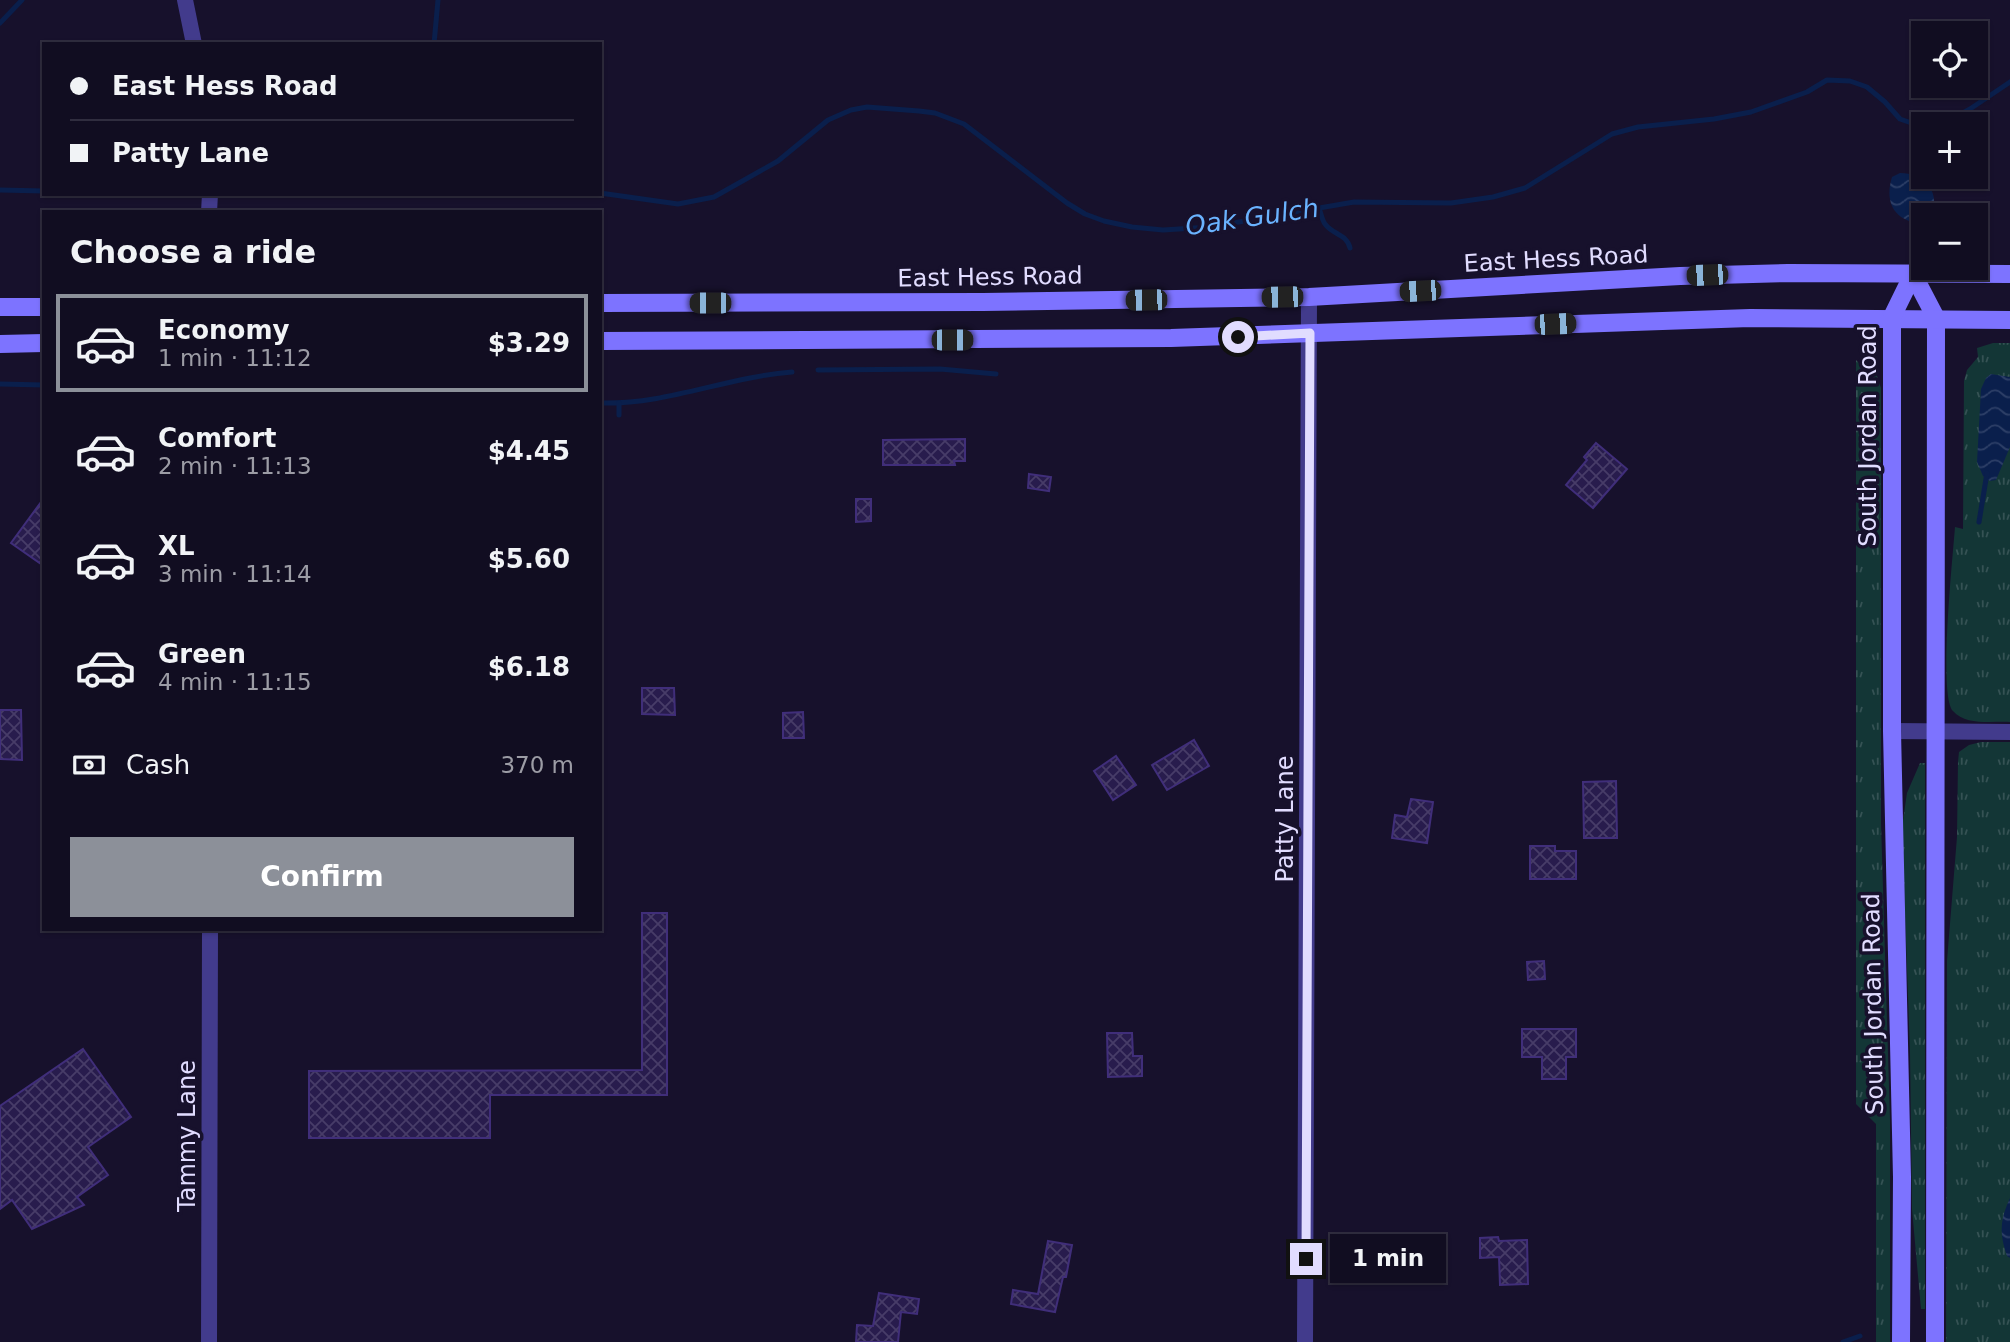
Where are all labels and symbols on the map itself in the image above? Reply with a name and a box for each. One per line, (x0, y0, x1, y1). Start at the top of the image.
water label: Oak Gulch (1183, 193, 1321, 241)
street label: East Hess Road (1463, 240, 1649, 278)
street label: East Hess Road (897, 261, 1083, 293)
car (1686, 264, 1729, 286)
car (1399, 279, 1442, 303)
car (1261, 286, 1304, 308)
car (1125, 289, 1168, 311)
car (690, 293, 732, 314)
car (1534, 313, 1577, 335)
route start (1222, 321, 1254, 353)
street label: South Jordan Road (1854, 325, 1882, 547)
car (932, 330, 974, 351)
street label: Patty Lane (1271, 756, 1299, 882)
street label: South Jordan Road (1857, 893, 1889, 1115)
street label: Tammy Lane (173, 1060, 201, 1213)
callout: 1 min (1330, 1234, 1446, 1284)
route end (1290, 1243, 1322, 1275)

